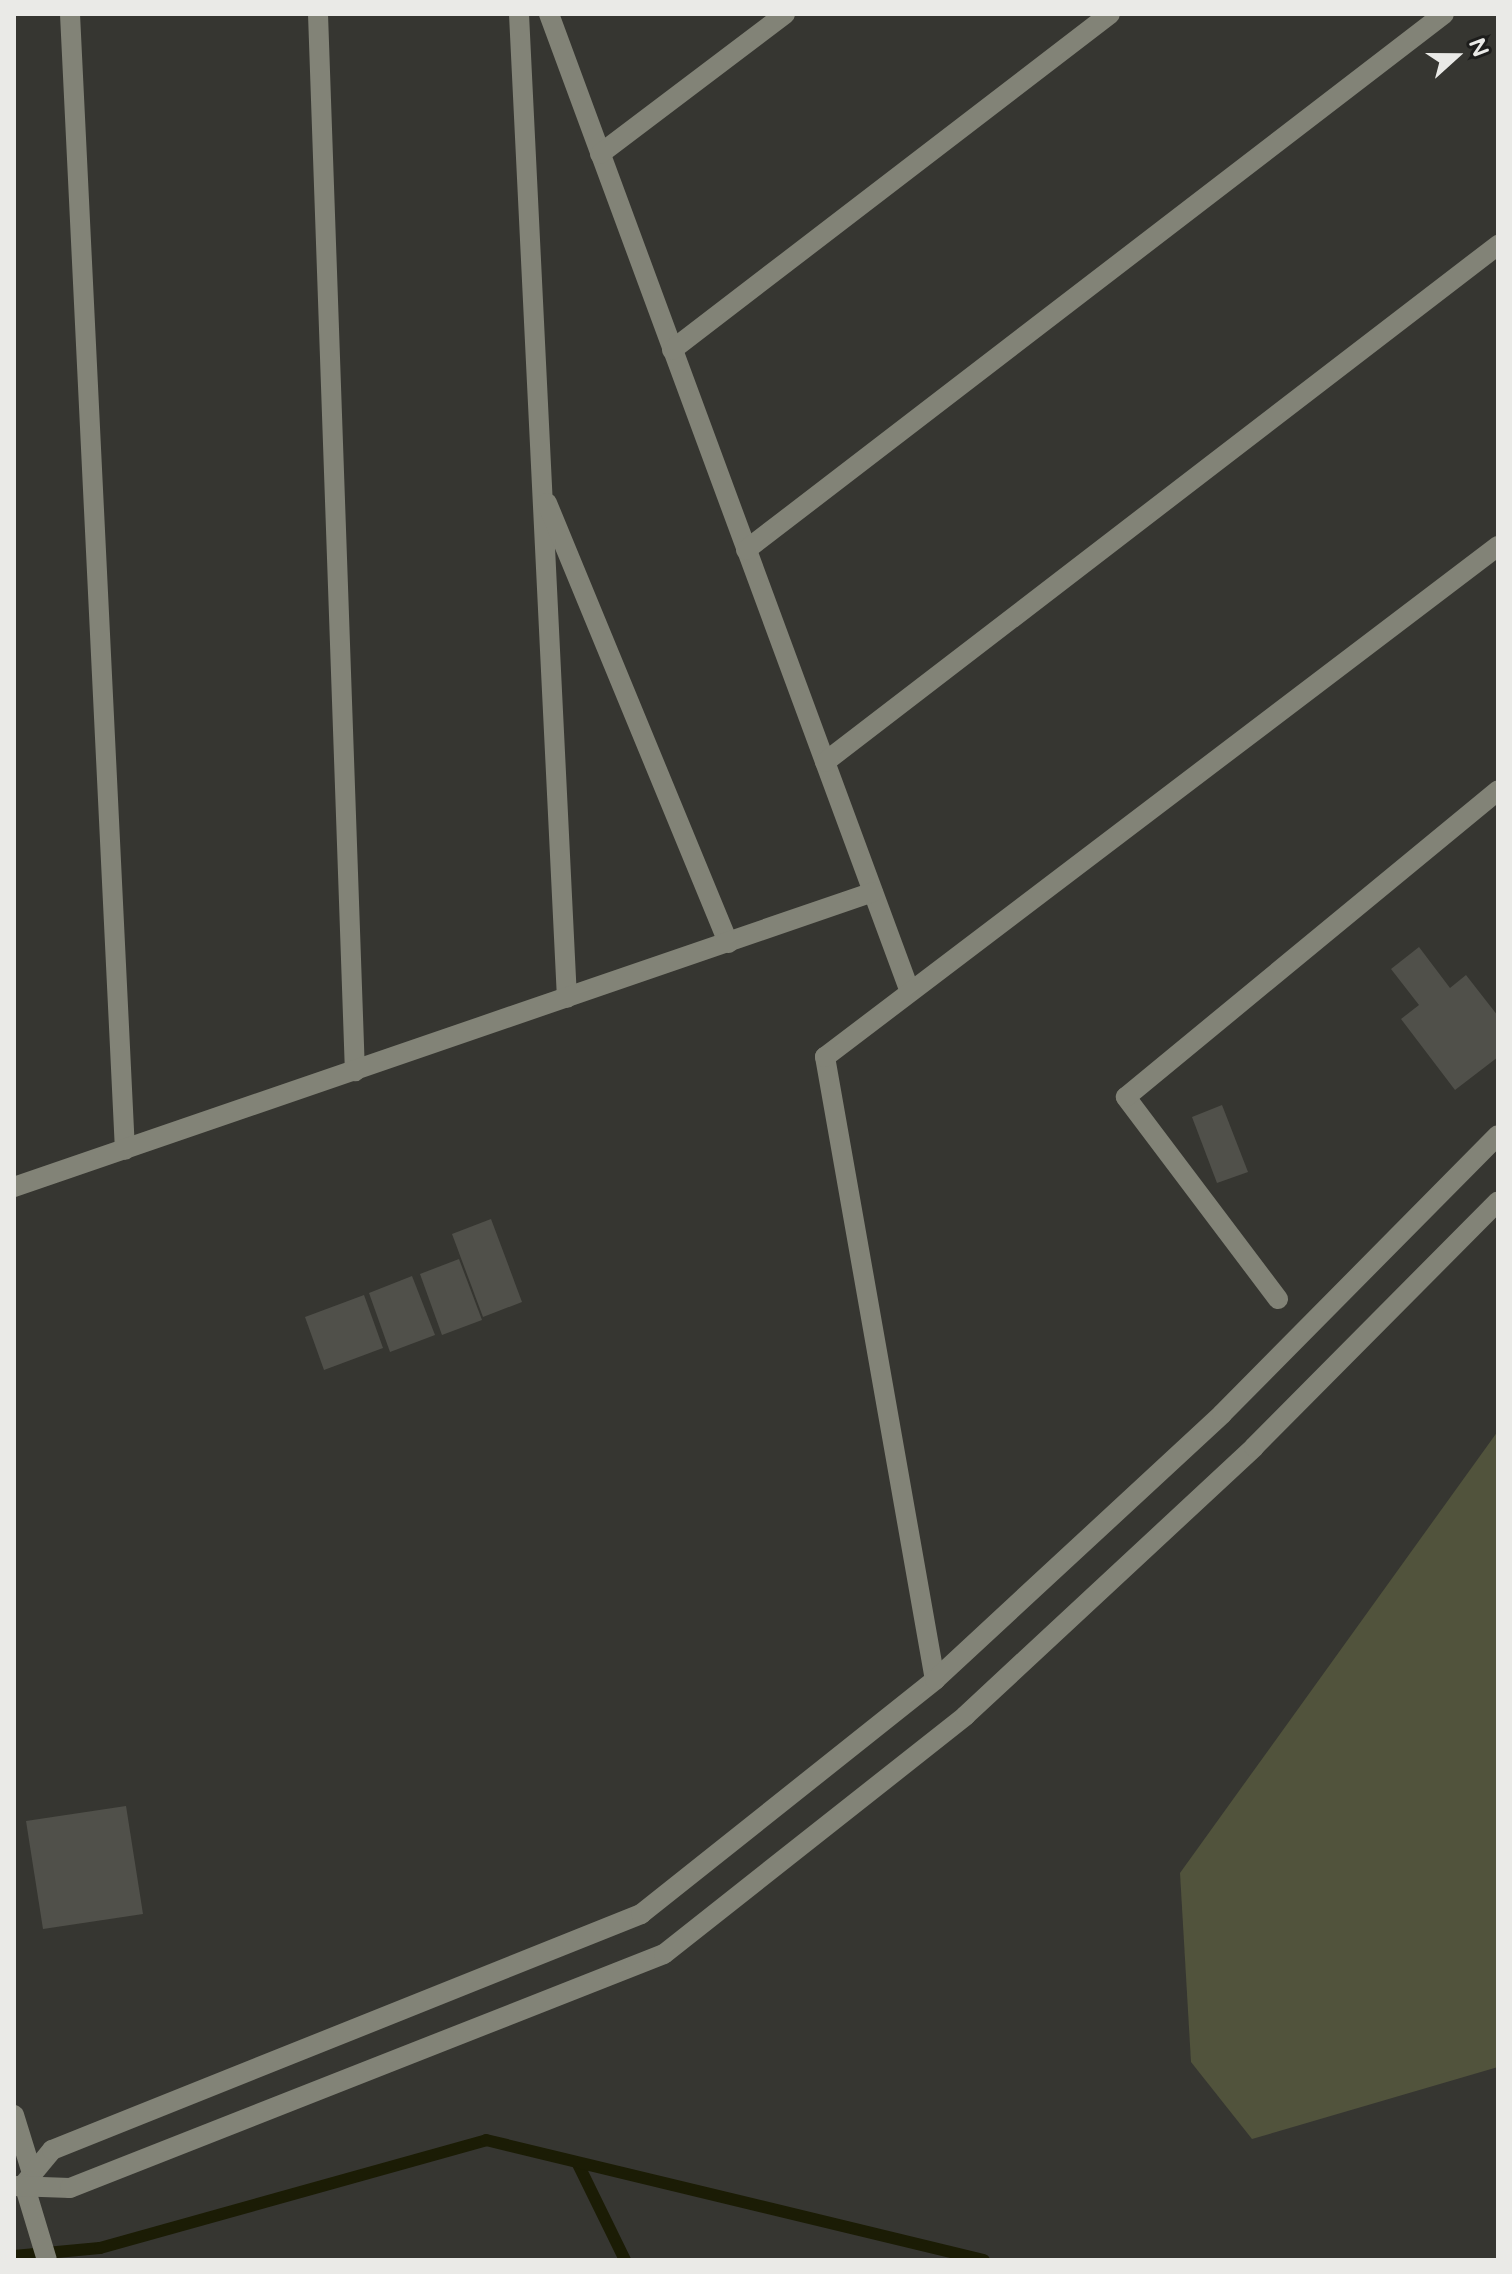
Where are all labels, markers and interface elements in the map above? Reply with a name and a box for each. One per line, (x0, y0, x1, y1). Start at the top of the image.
north arrow (1416, 16, 1496, 96)
text: N (1463, 34, 1494, 60)

